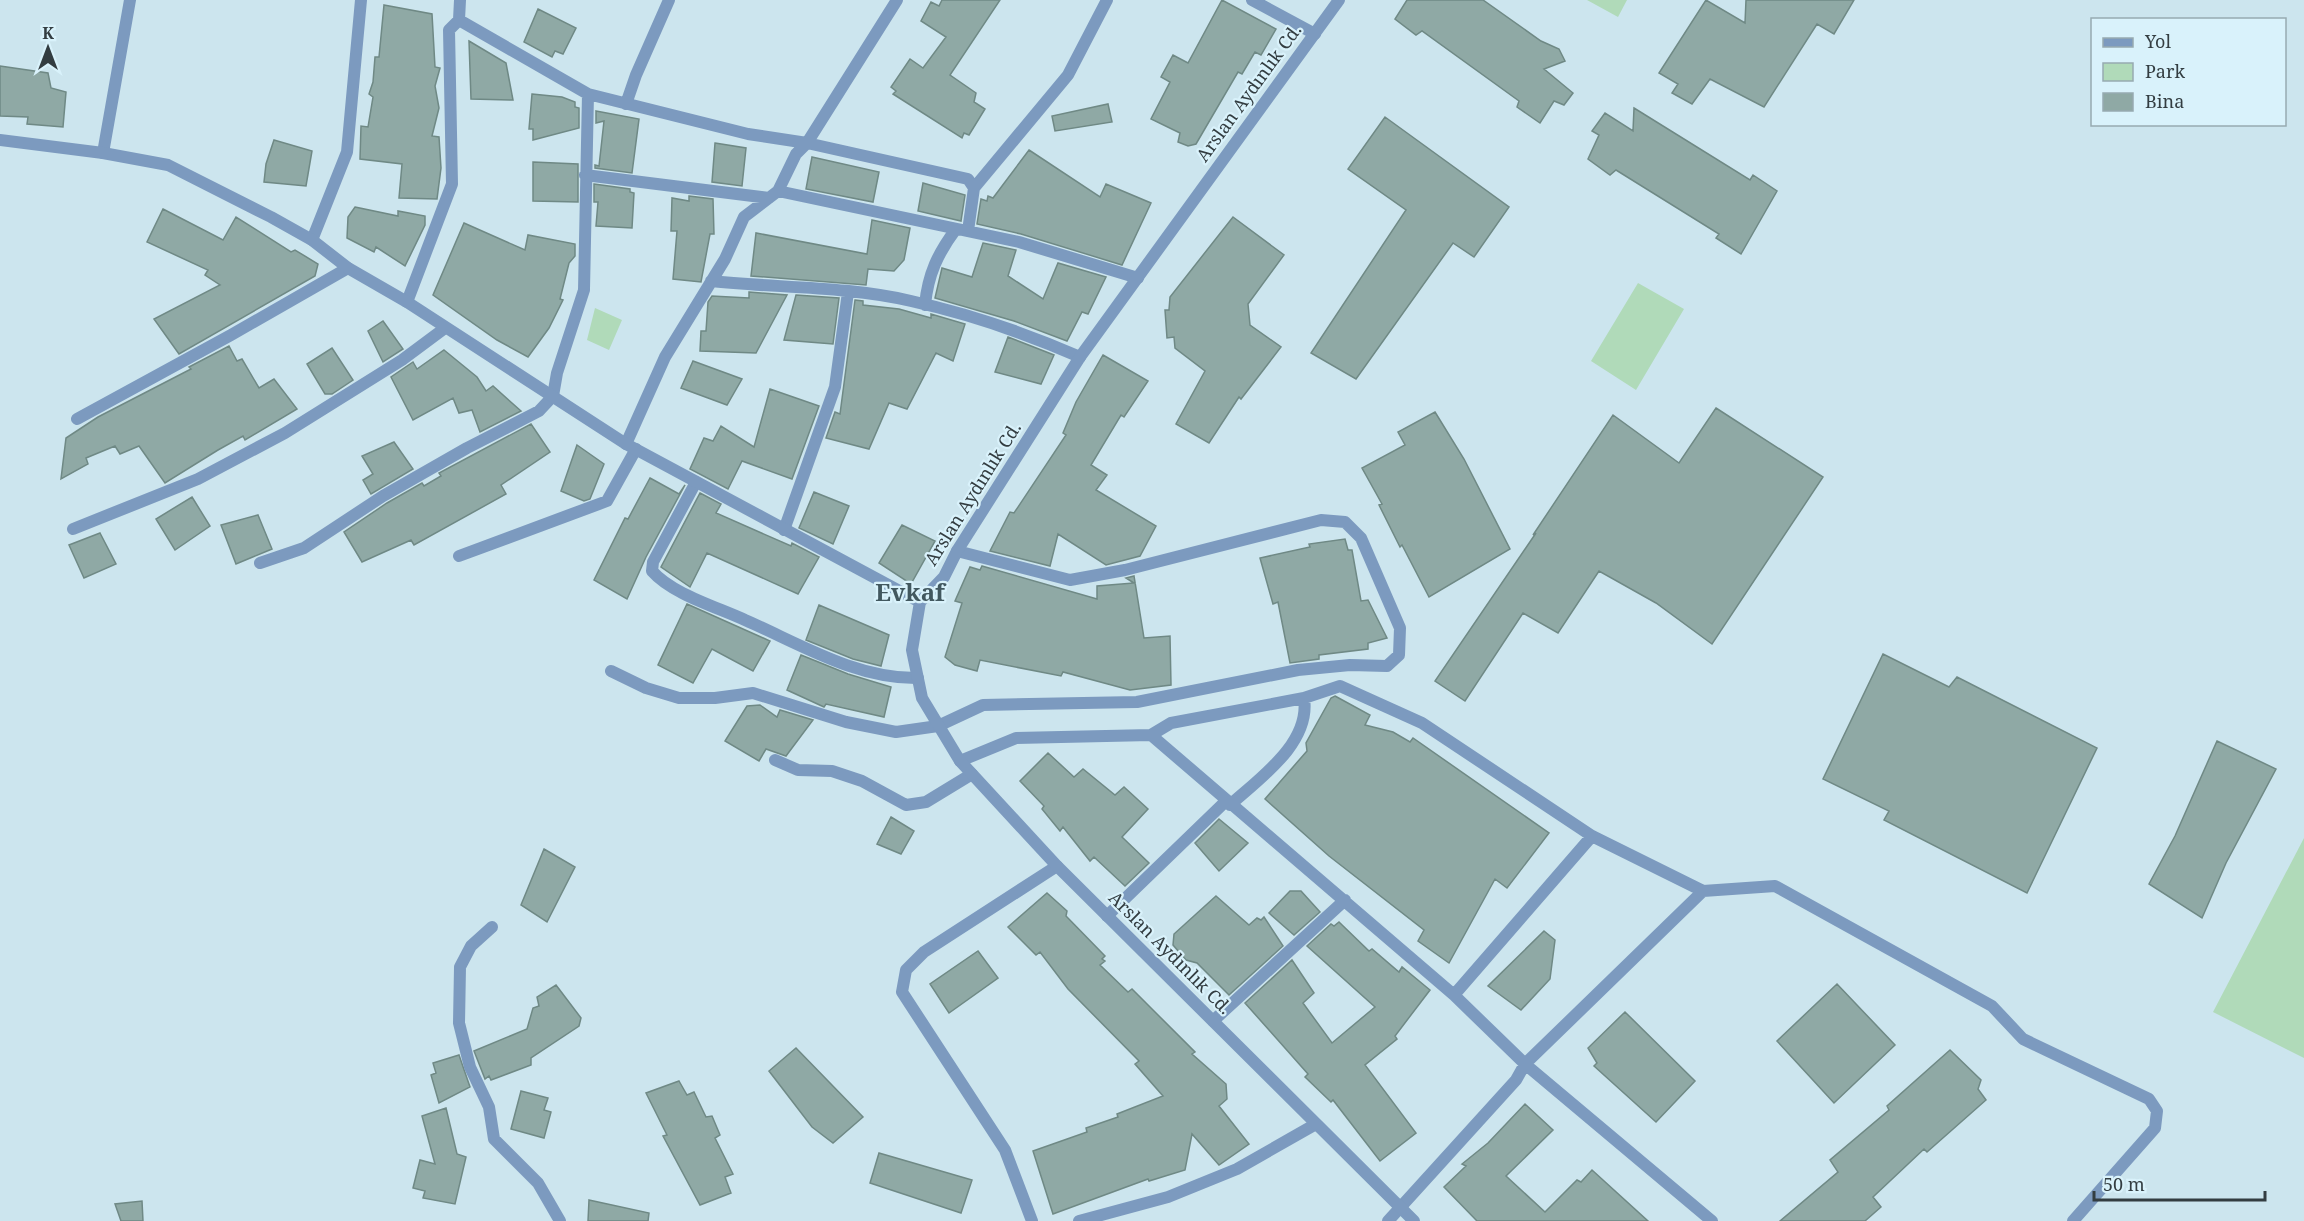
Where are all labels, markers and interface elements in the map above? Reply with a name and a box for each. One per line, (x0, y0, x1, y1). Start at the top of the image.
north arrow (18, 18, 78, 78)
legend (2091, 18, 2286, 126)
street label: Arslan Aydınlık Cd. (1190, 19, 1306, 166)
text: K (42, 22, 54, 44)
text: Yol (2144, 29, 2171, 53)
text: Park (2145, 59, 2185, 83)
text: Bina (2145, 89, 2184, 113)
street label: Arslan Aydınlık Cd. (918, 417, 1026, 570)
district label: Evkaf (875, 575, 947, 608)
street label: Arslan Aydınlık Cd. (1104, 886, 1237, 1019)
scale bar (2094, 1164, 2265, 1202)
text: 50 m (2103, 1172, 2145, 1196)

